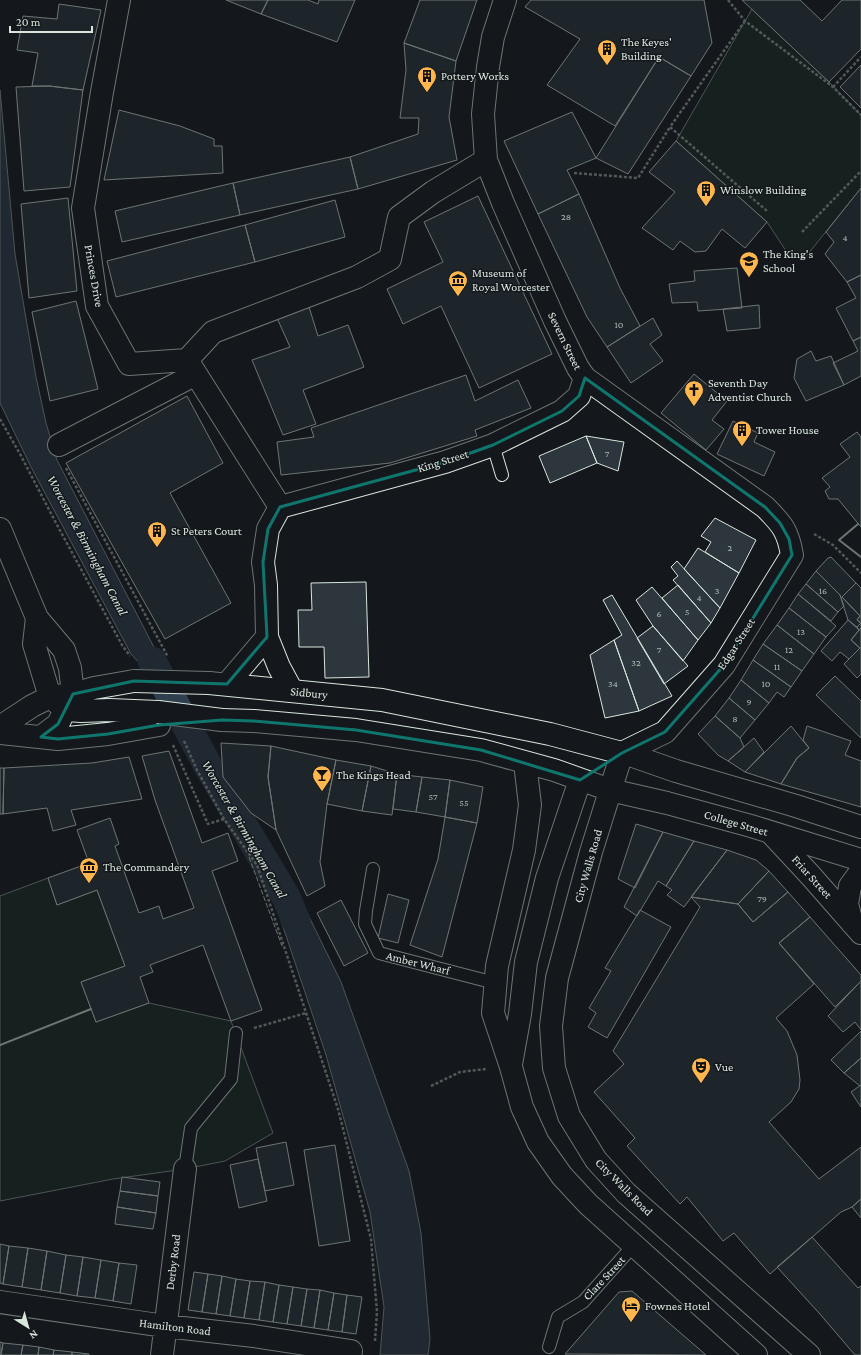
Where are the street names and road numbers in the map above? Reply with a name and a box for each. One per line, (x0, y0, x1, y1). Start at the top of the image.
street label: Princes Drive (82, 244, 106, 308)
street label: Severn Street (545, 310, 585, 373)
street label: King Street (416, 446, 471, 475)
street label: Edgar Street (714, 615, 758, 672)
street label: Sidbury (290, 684, 329, 702)
street label: College Street (702, 807, 771, 839)
street label: City Walls Road (571, 827, 605, 904)
street label: Friar Street (789, 852, 836, 902)
street label: Amber Wharf (385, 948, 453, 978)
street label: City Walls Road (592, 1155, 656, 1219)
street label: Derby Road (163, 1233, 183, 1291)
street label: Clare Street (580, 1252, 629, 1303)
street label: Hamilton Road (138, 1316, 212, 1338)

